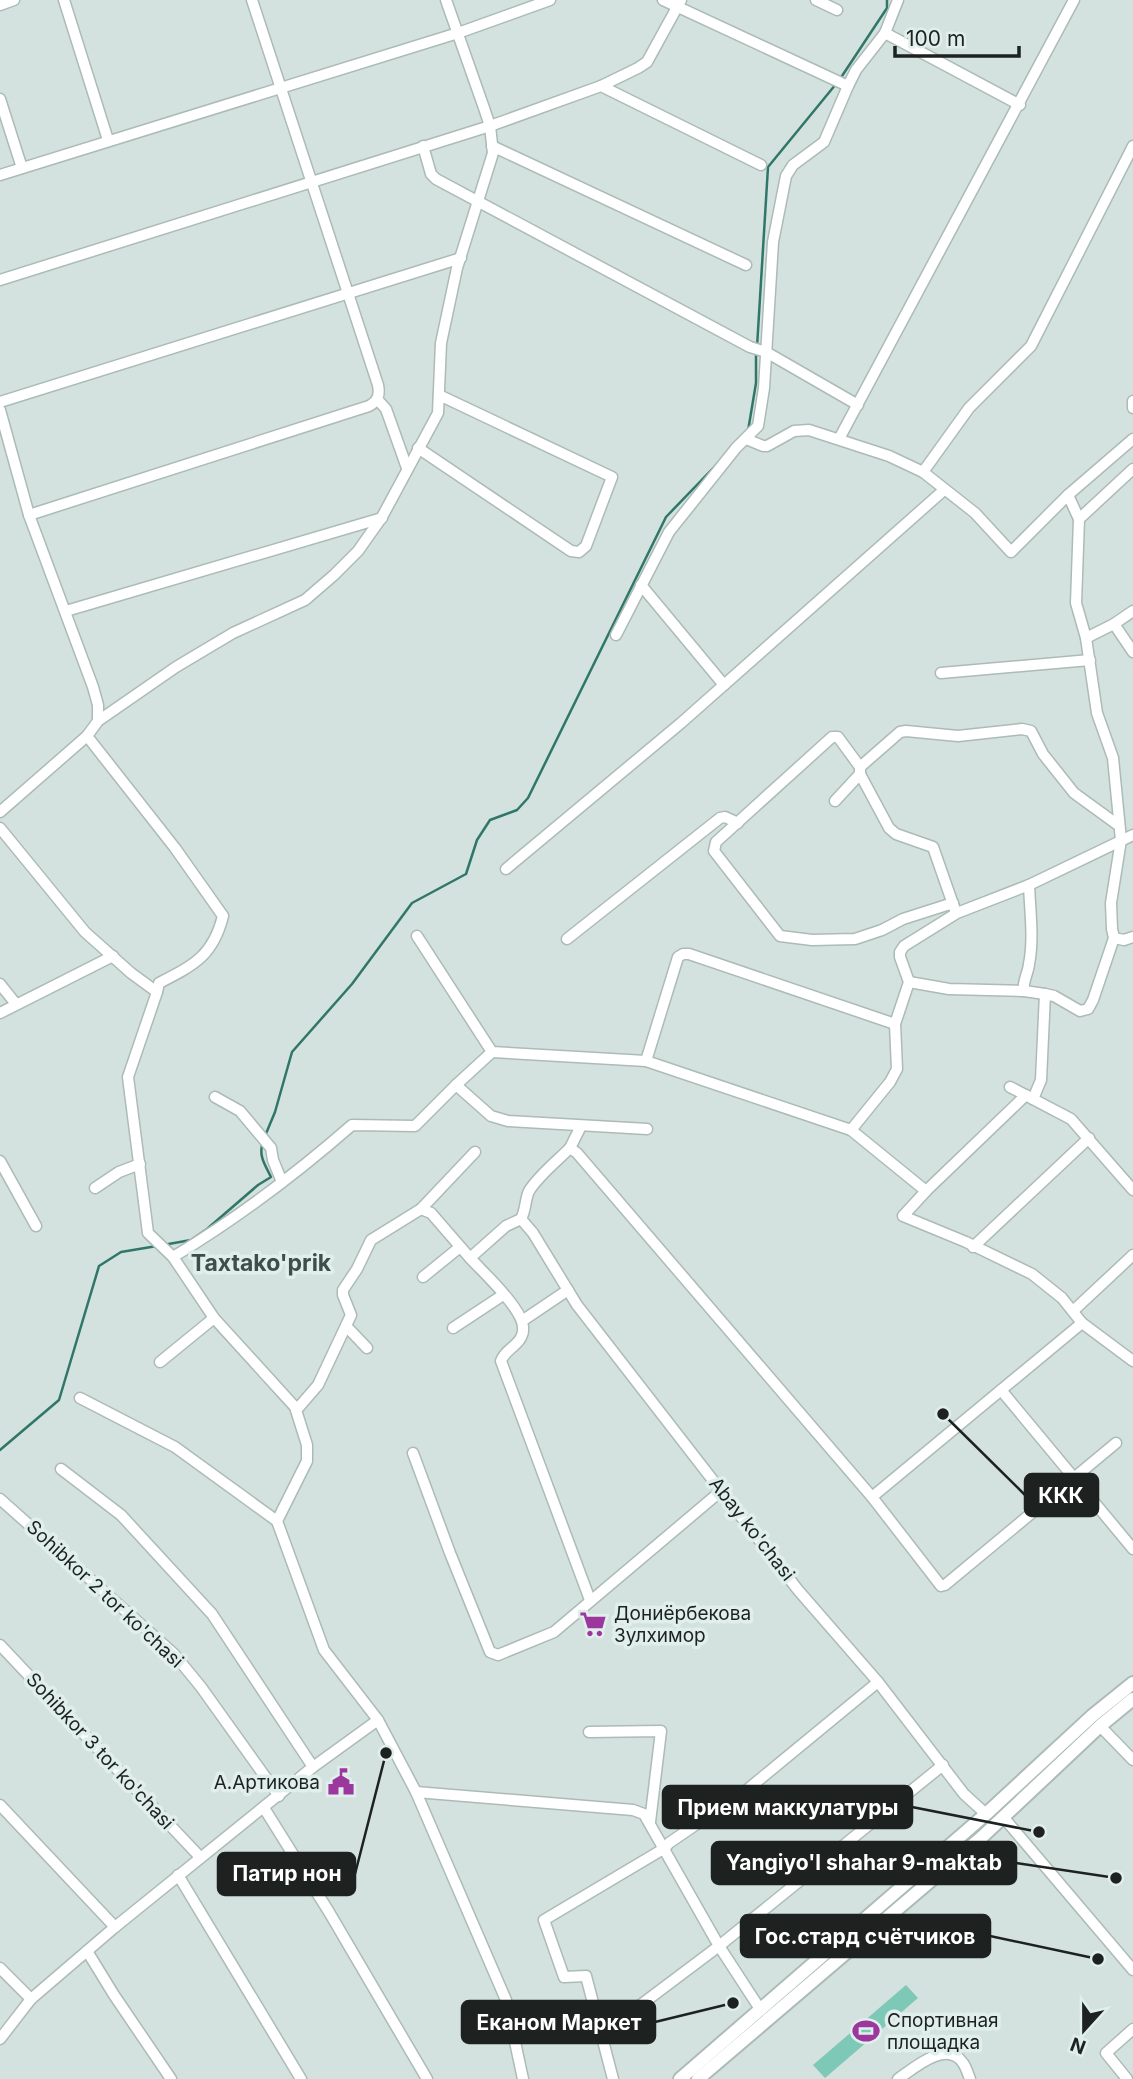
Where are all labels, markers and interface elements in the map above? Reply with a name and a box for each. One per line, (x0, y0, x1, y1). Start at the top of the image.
scale bar (895, 14, 1019, 58)
text: 100 m (906, 26, 965, 51)
district label: Taxtako'prik (191, 1249, 332, 1277)
street label: Abay ko'chasi (704, 1473, 800, 1585)
callout: ККК (1025, 1474, 1098, 1516)
text: ККК (1038, 1483, 1084, 1508)
street label: Sohibkor 2 tor ko'chasi (22, 1515, 188, 1673)
place label: Дониёрбекова Зулхимор (614, 1602, 751, 1647)
supermarket icon: Дониёрбекова Зулхимор (578, 1609, 608, 1639)
street label: Sohibkor 3 tor ko'chasi (21, 1668, 179, 1834)
public building icon: А.Артикова (326, 1767, 356, 1797)
place label: А.Артикова (214, 1771, 320, 1794)
callout: Прием маккулатуры (663, 1786, 912, 1828)
text: Прием маккулатуры (678, 1795, 898, 1820)
callout: Yangiyo'l shahar 9-maktab (712, 1842, 1016, 1884)
text: Yangiyo'l shahar 9-maktab (726, 1850, 1002, 1875)
callout: Патир нон (218, 1853, 355, 1895)
text: Патир нон (232, 1861, 342, 1886)
callout: Гос.стард счётчиков (741, 1915, 990, 1957)
text: Гос.стард счётчиков (755, 1924, 975, 1949)
north arrow (1049, 1995, 1119, 2065)
callout: Еканом Маркет (462, 2001, 655, 2043)
place label: Спортивная площадка (887, 2009, 999, 2054)
text: Еканом Маркет (476, 2010, 642, 2035)
sports icon: Спортивная площадка (851, 2016, 881, 2046)
text: N (1067, 2032, 1089, 2059)

